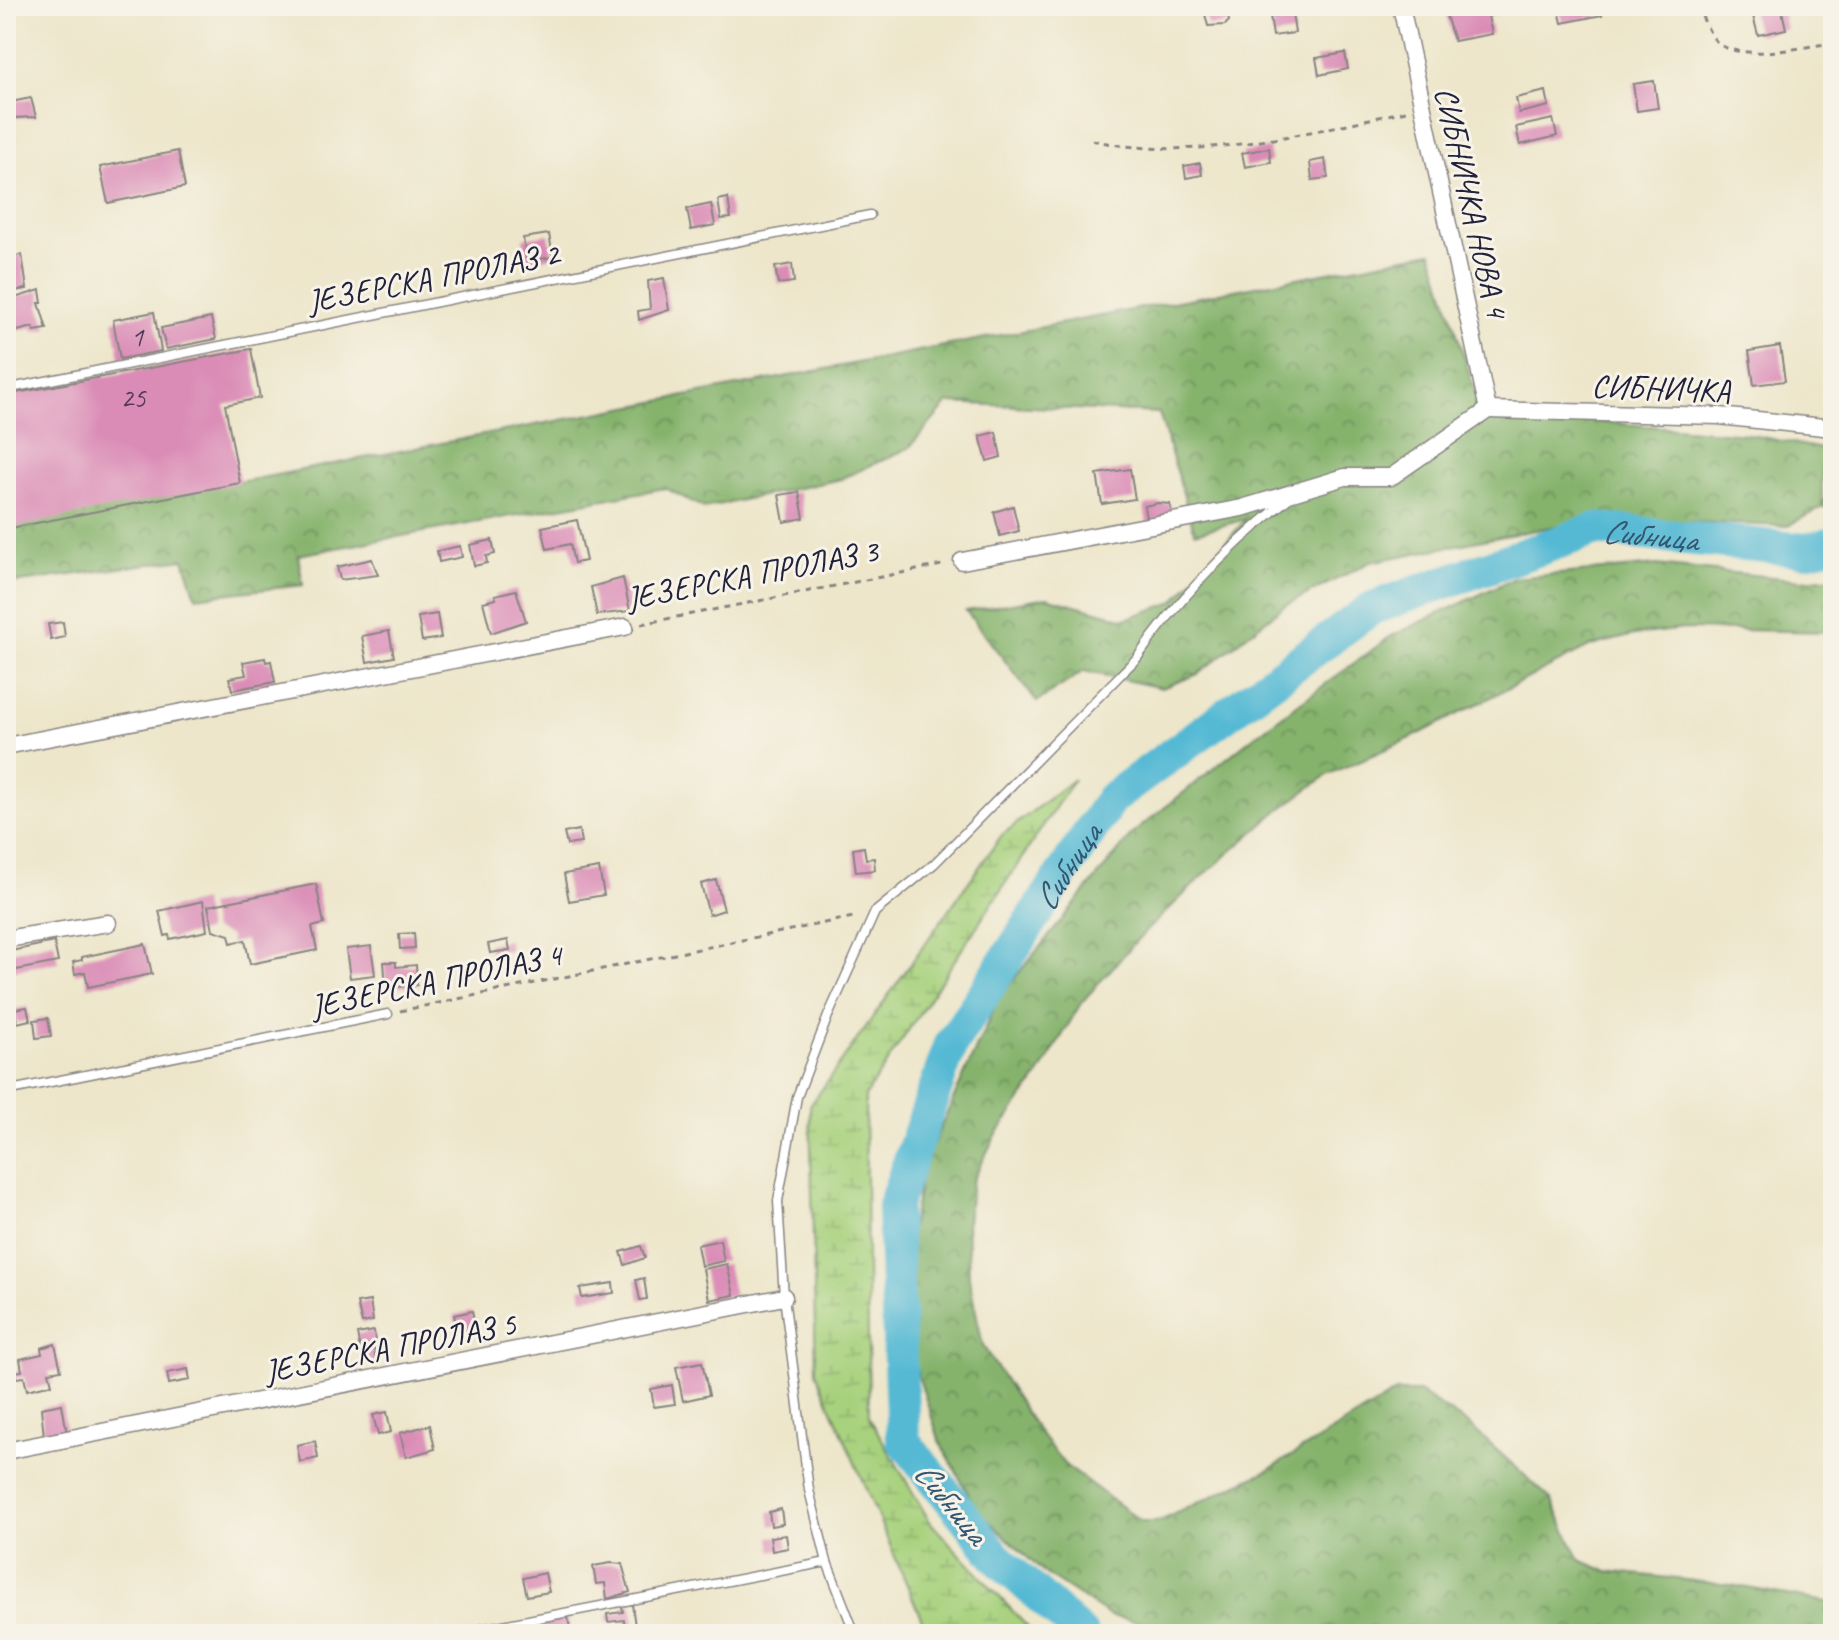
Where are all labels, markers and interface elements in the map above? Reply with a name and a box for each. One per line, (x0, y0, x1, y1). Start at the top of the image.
street label: СИБНИЧКА НОВА 4 (1425, 83, 1519, 325)
street label: ЈЕЗЕРСКА ПРОЛАЗ 2 (302, 233, 565, 322)
house number: 1 (131, 319, 145, 354)
street label: СИБНИЧКА (1591, 366, 1732, 411)
house number: 25 (120, 380, 147, 415)
water label: Сибница (1601, 509, 1703, 561)
street label: ЈЕЗЕРСКА ПРОЛАЗ 3 (621, 530, 884, 619)
water label: Сибница (1023, 812, 1113, 918)
street label: ЈЕЗЕРСКА ПРОЛАЗ 4 (305, 933, 569, 1027)
street label: ЈЕЗЕРСКА ПРОЛАЗ 5 (259, 1303, 521, 1392)
water label: Сибница (905, 1452, 1001, 1556)

